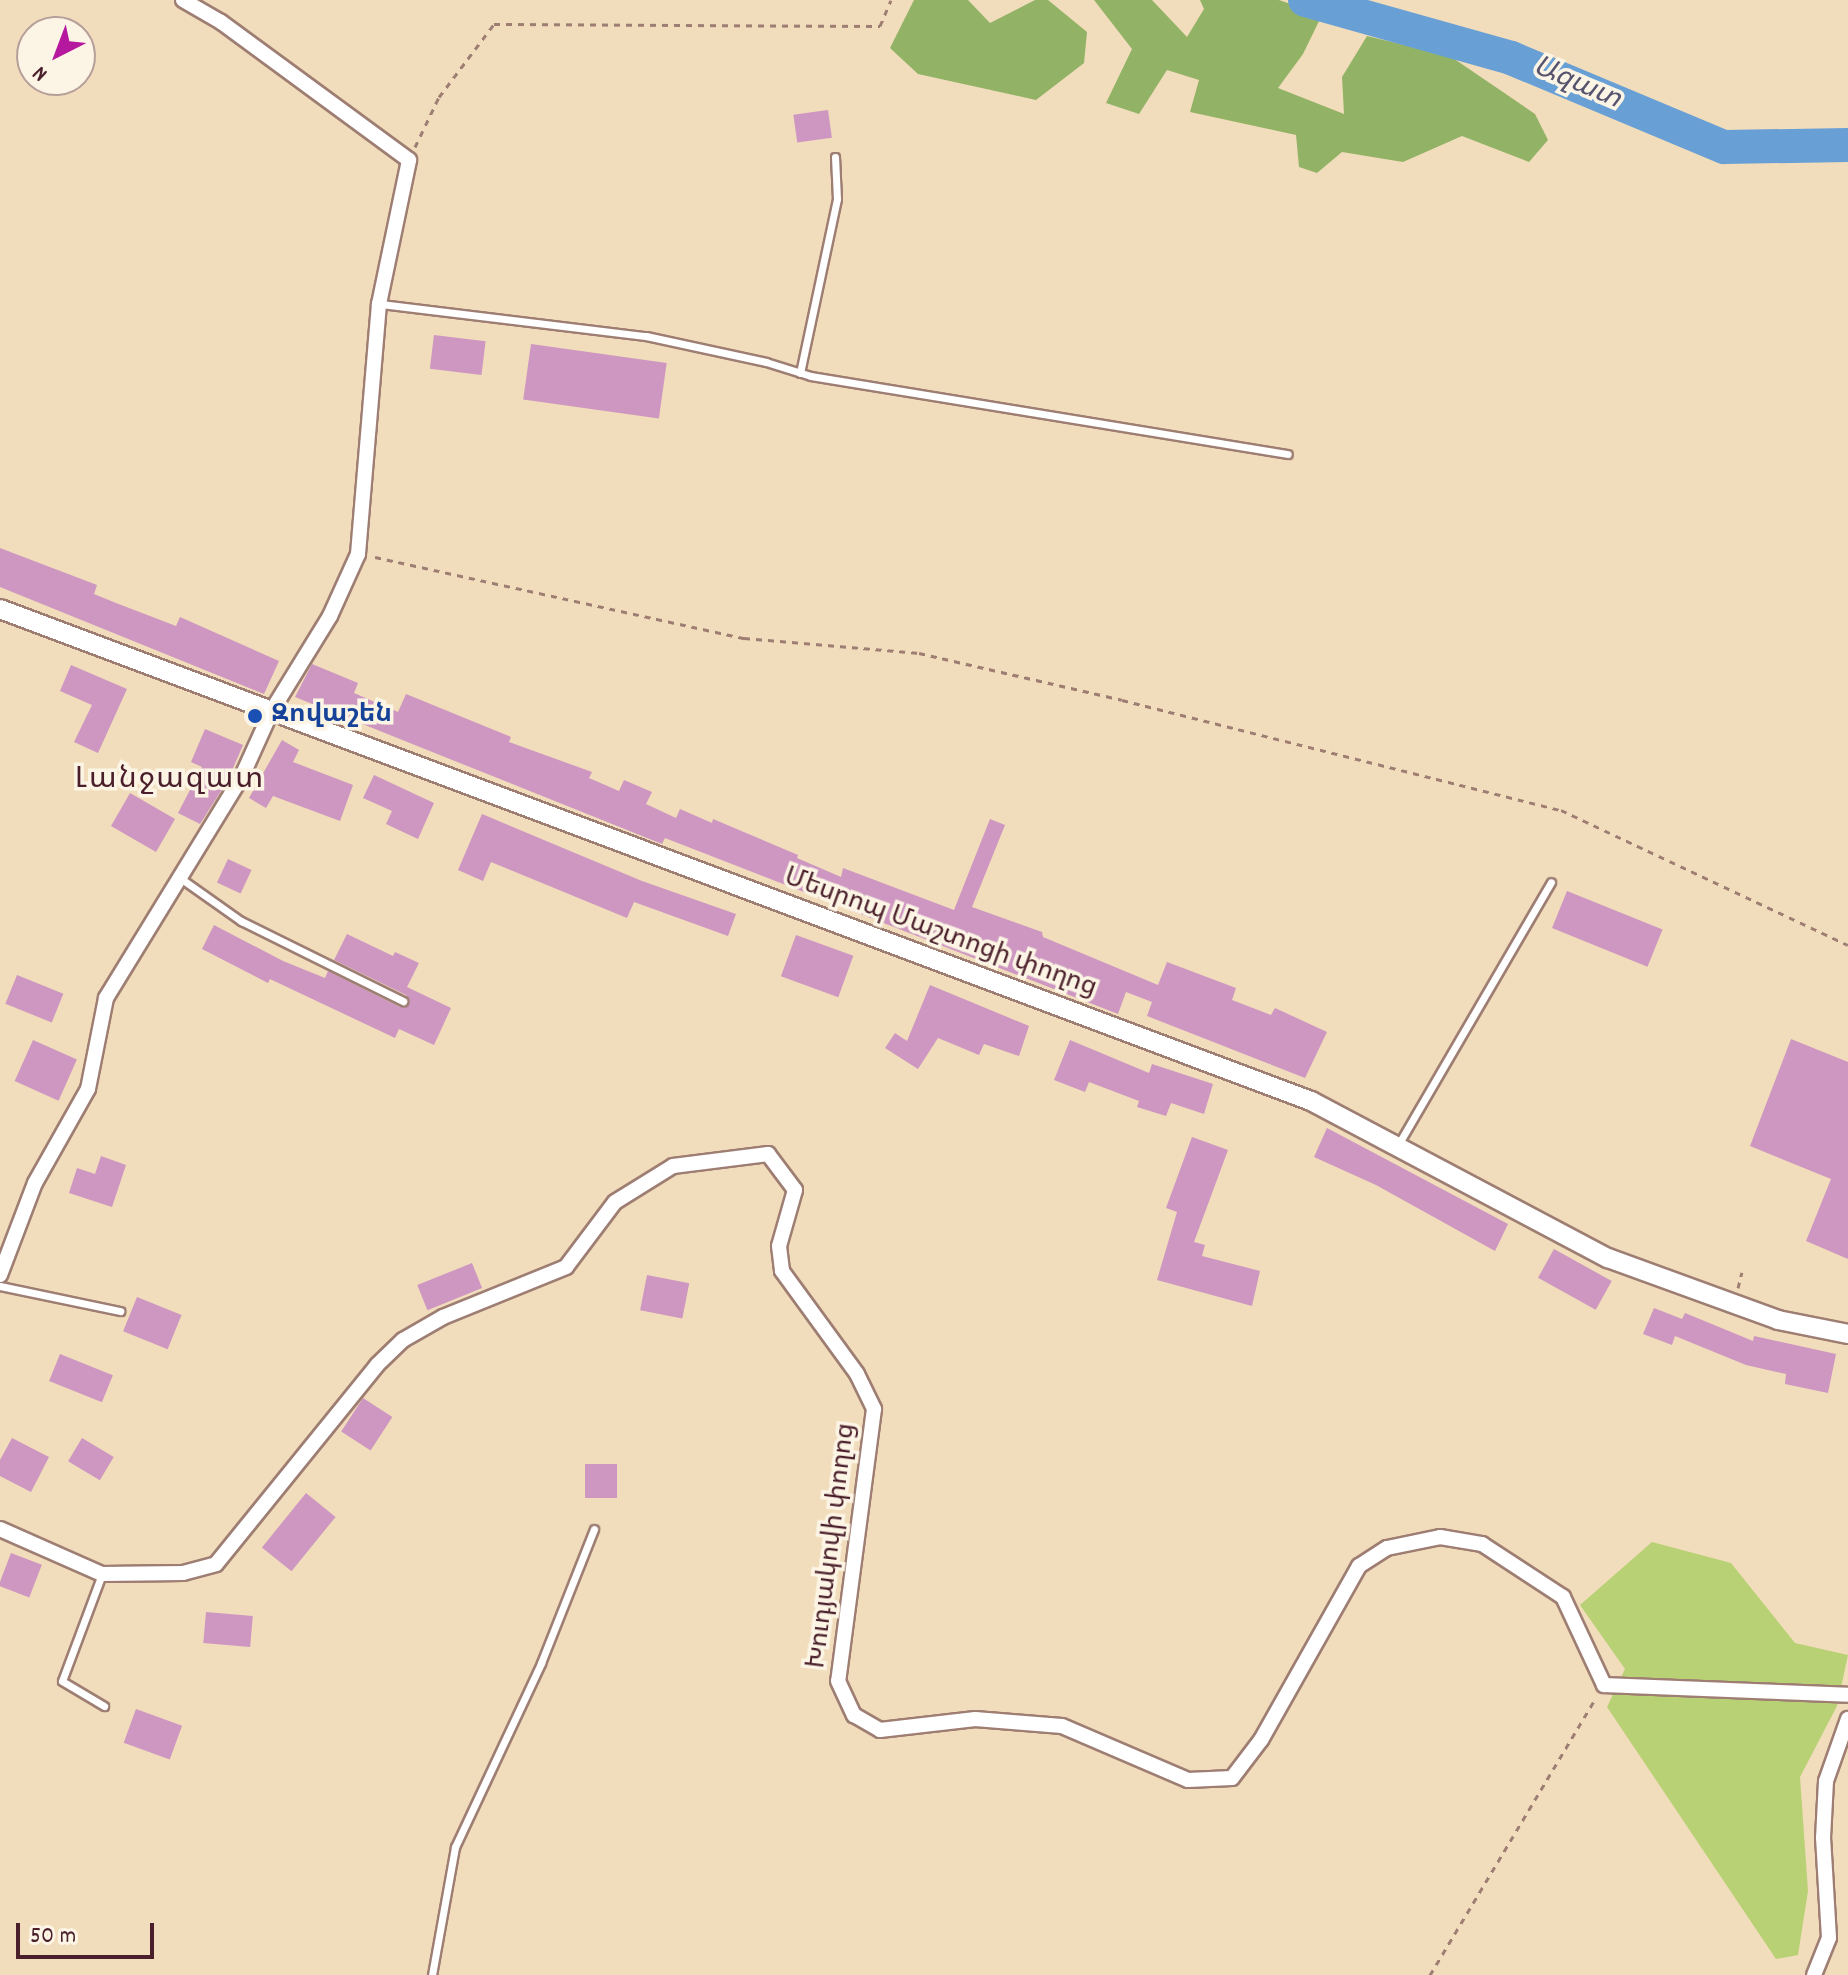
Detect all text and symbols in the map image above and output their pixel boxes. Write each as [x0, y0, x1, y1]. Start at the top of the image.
north arrow [16, 16, 96, 96]
water label: Ազատ [1527, 52, 1625, 118]
text: N [27, 58, 55, 88]
place label: Զովաշեն [271, 700, 392, 732]
marker: Զովաշեն [246, 707, 264, 725]
district label: Լանջազատ [75, 764, 265, 800]
street label: Մեսրոպ Մաշտոցի փողոց [780, 863, 1100, 1005]
street label: Խուդյակովի փողոց [802, 1422, 864, 1670]
scale bar [20, 1907, 158, 1957]
text: 50 m [30, 1920, 76, 1954]

